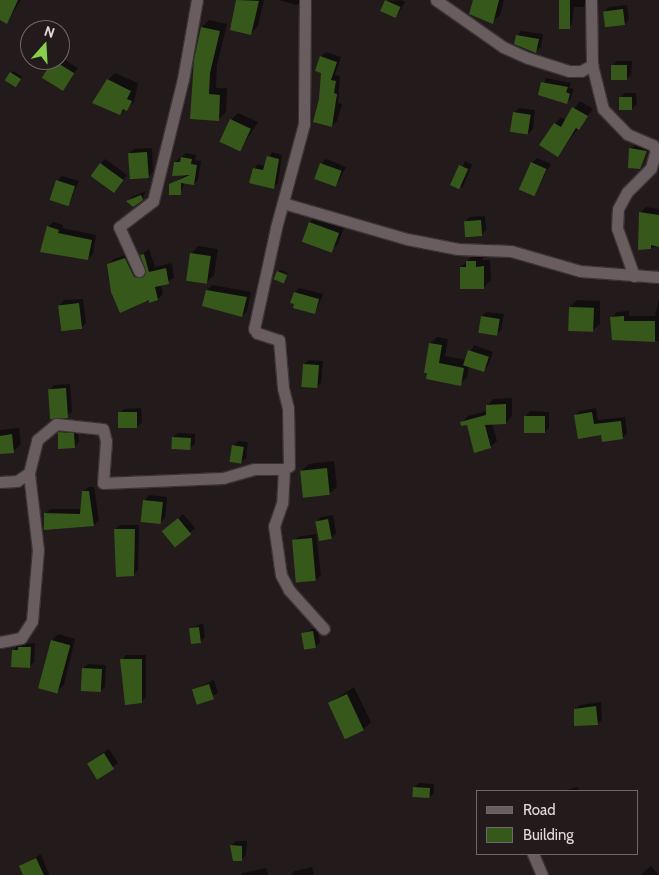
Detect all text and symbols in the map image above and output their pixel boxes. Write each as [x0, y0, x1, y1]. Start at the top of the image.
north arrow [20, 20, 70, 70]
text: N [42, 22, 57, 42]
legend [477, 790, 639, 855]
text: Road [523, 801, 556, 819]
text: Building [523, 826, 574, 844]

